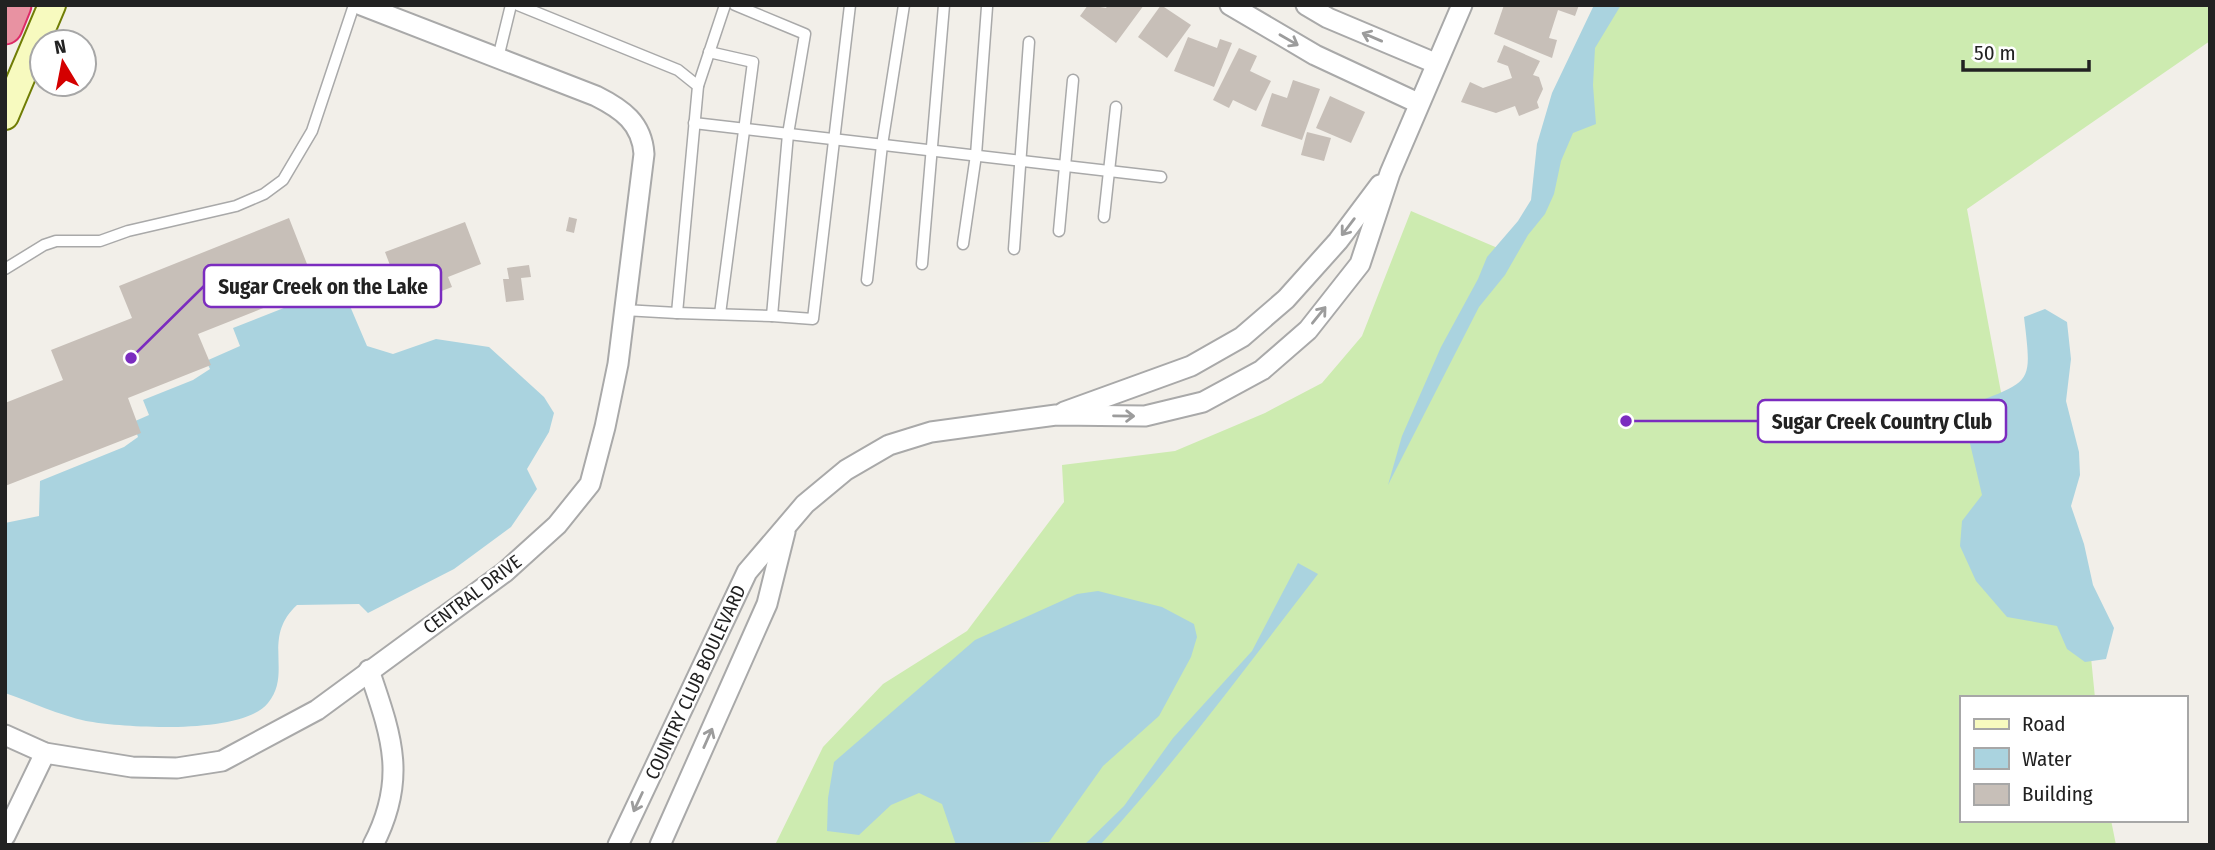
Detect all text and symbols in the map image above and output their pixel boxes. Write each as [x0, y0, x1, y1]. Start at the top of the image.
north arrow [28, 28, 98, 98]
scale bar [1963, 28, 2089, 72]
one-way arrow [1362, 29, 1384, 42]
one-way arrow [1278, 33, 1298, 47]
text: N [53, 34, 68, 59]
text: 50 m [1974, 40, 2016, 66]
one-way arrow [1341, 218, 1356, 236]
callout: Sugar Creek on the Lake [204, 265, 441, 307]
text: Sugar Creek on the Lake [218, 274, 428, 300]
one-way arrow [1312, 307, 1327, 325]
callout: Sugar Creek Country Club [1758, 400, 2006, 442]
one-way arrow [1112, 409, 1135, 423]
text: Sugar Creek Country Club [1772, 409, 1992, 435]
street label: CENTRAL DRIVE [419, 550, 526, 639]
street label: COUNTRY CLUB BOULEVARD [640, 581, 751, 783]
legend [1960, 696, 2187, 822]
text: Road [2022, 711, 2066, 737]
one-way arrow [702, 727, 715, 749]
text: Water [2022, 746, 2072, 772]
text: Building [2022, 781, 2093, 807]
one-way arrow [631, 791, 644, 812]

